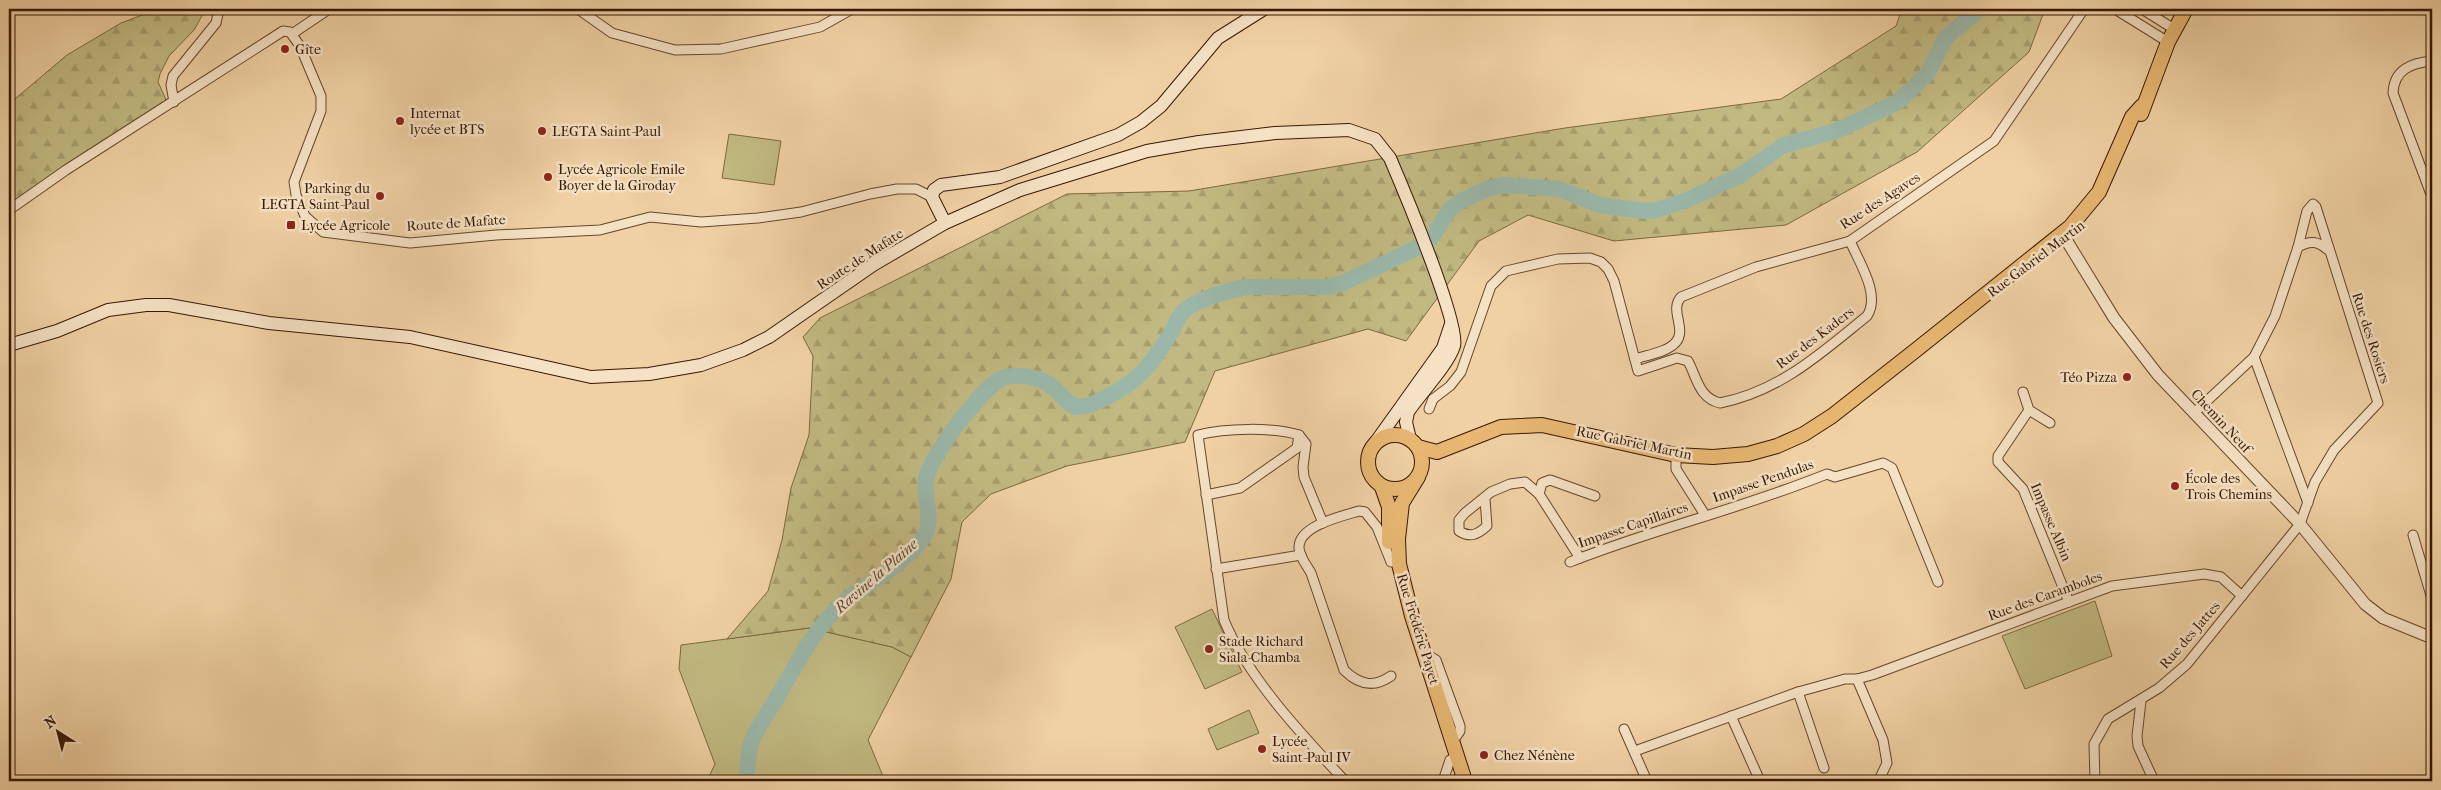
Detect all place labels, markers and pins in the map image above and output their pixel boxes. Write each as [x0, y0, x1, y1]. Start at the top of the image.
place label: Gîte [295, 41, 321, 58]
marker: Gîte [279, 43, 291, 55]
place label: Internat lycée et BTS [409, 105, 485, 138]
marker: Internat lycée et BTS [394, 115, 406, 127]
place label: LEGTA Saint-Paul [552, 123, 661, 140]
marker: LEGTA Saint-Paul [536, 125, 548, 137]
place label: Lycée Agricole Emile Boyer de la Giroday [558, 161, 685, 194]
marker: Lycée Agricole Emile Boyer de la Giroday [542, 171, 554, 183]
place label: Parking du LEGTA Saint-Paul [261, 180, 370, 213]
marker: Parking du LEGTA Saint-Paul [374, 190, 386, 202]
place label: Lycée Agricole [301, 217, 390, 234]
marker: Lycée Agricole [285, 219, 297, 231]
place label: Téo Pizza [2060, 369, 2118, 386]
marker: Téo Pizza [2121, 371, 2133, 383]
place label: École des Trois Chemins [2185, 469, 2272, 503]
marker: École des Trois Chemins [2169, 480, 2181, 492]
place label: Stade Richard Siala-Chamba [1219, 633, 1304, 666]
marker: Stade Richard Siala-Chamba [1203, 643, 1215, 655]
place label: Lycée Saint-Paul IV [1272, 733, 1351, 766]
marker: Lycée Saint-Paul IV [1256, 743, 1268, 755]
place label: Chez Nénène [1494, 747, 1575, 764]
marker: Chez Nénène [1478, 749, 1490, 761]

